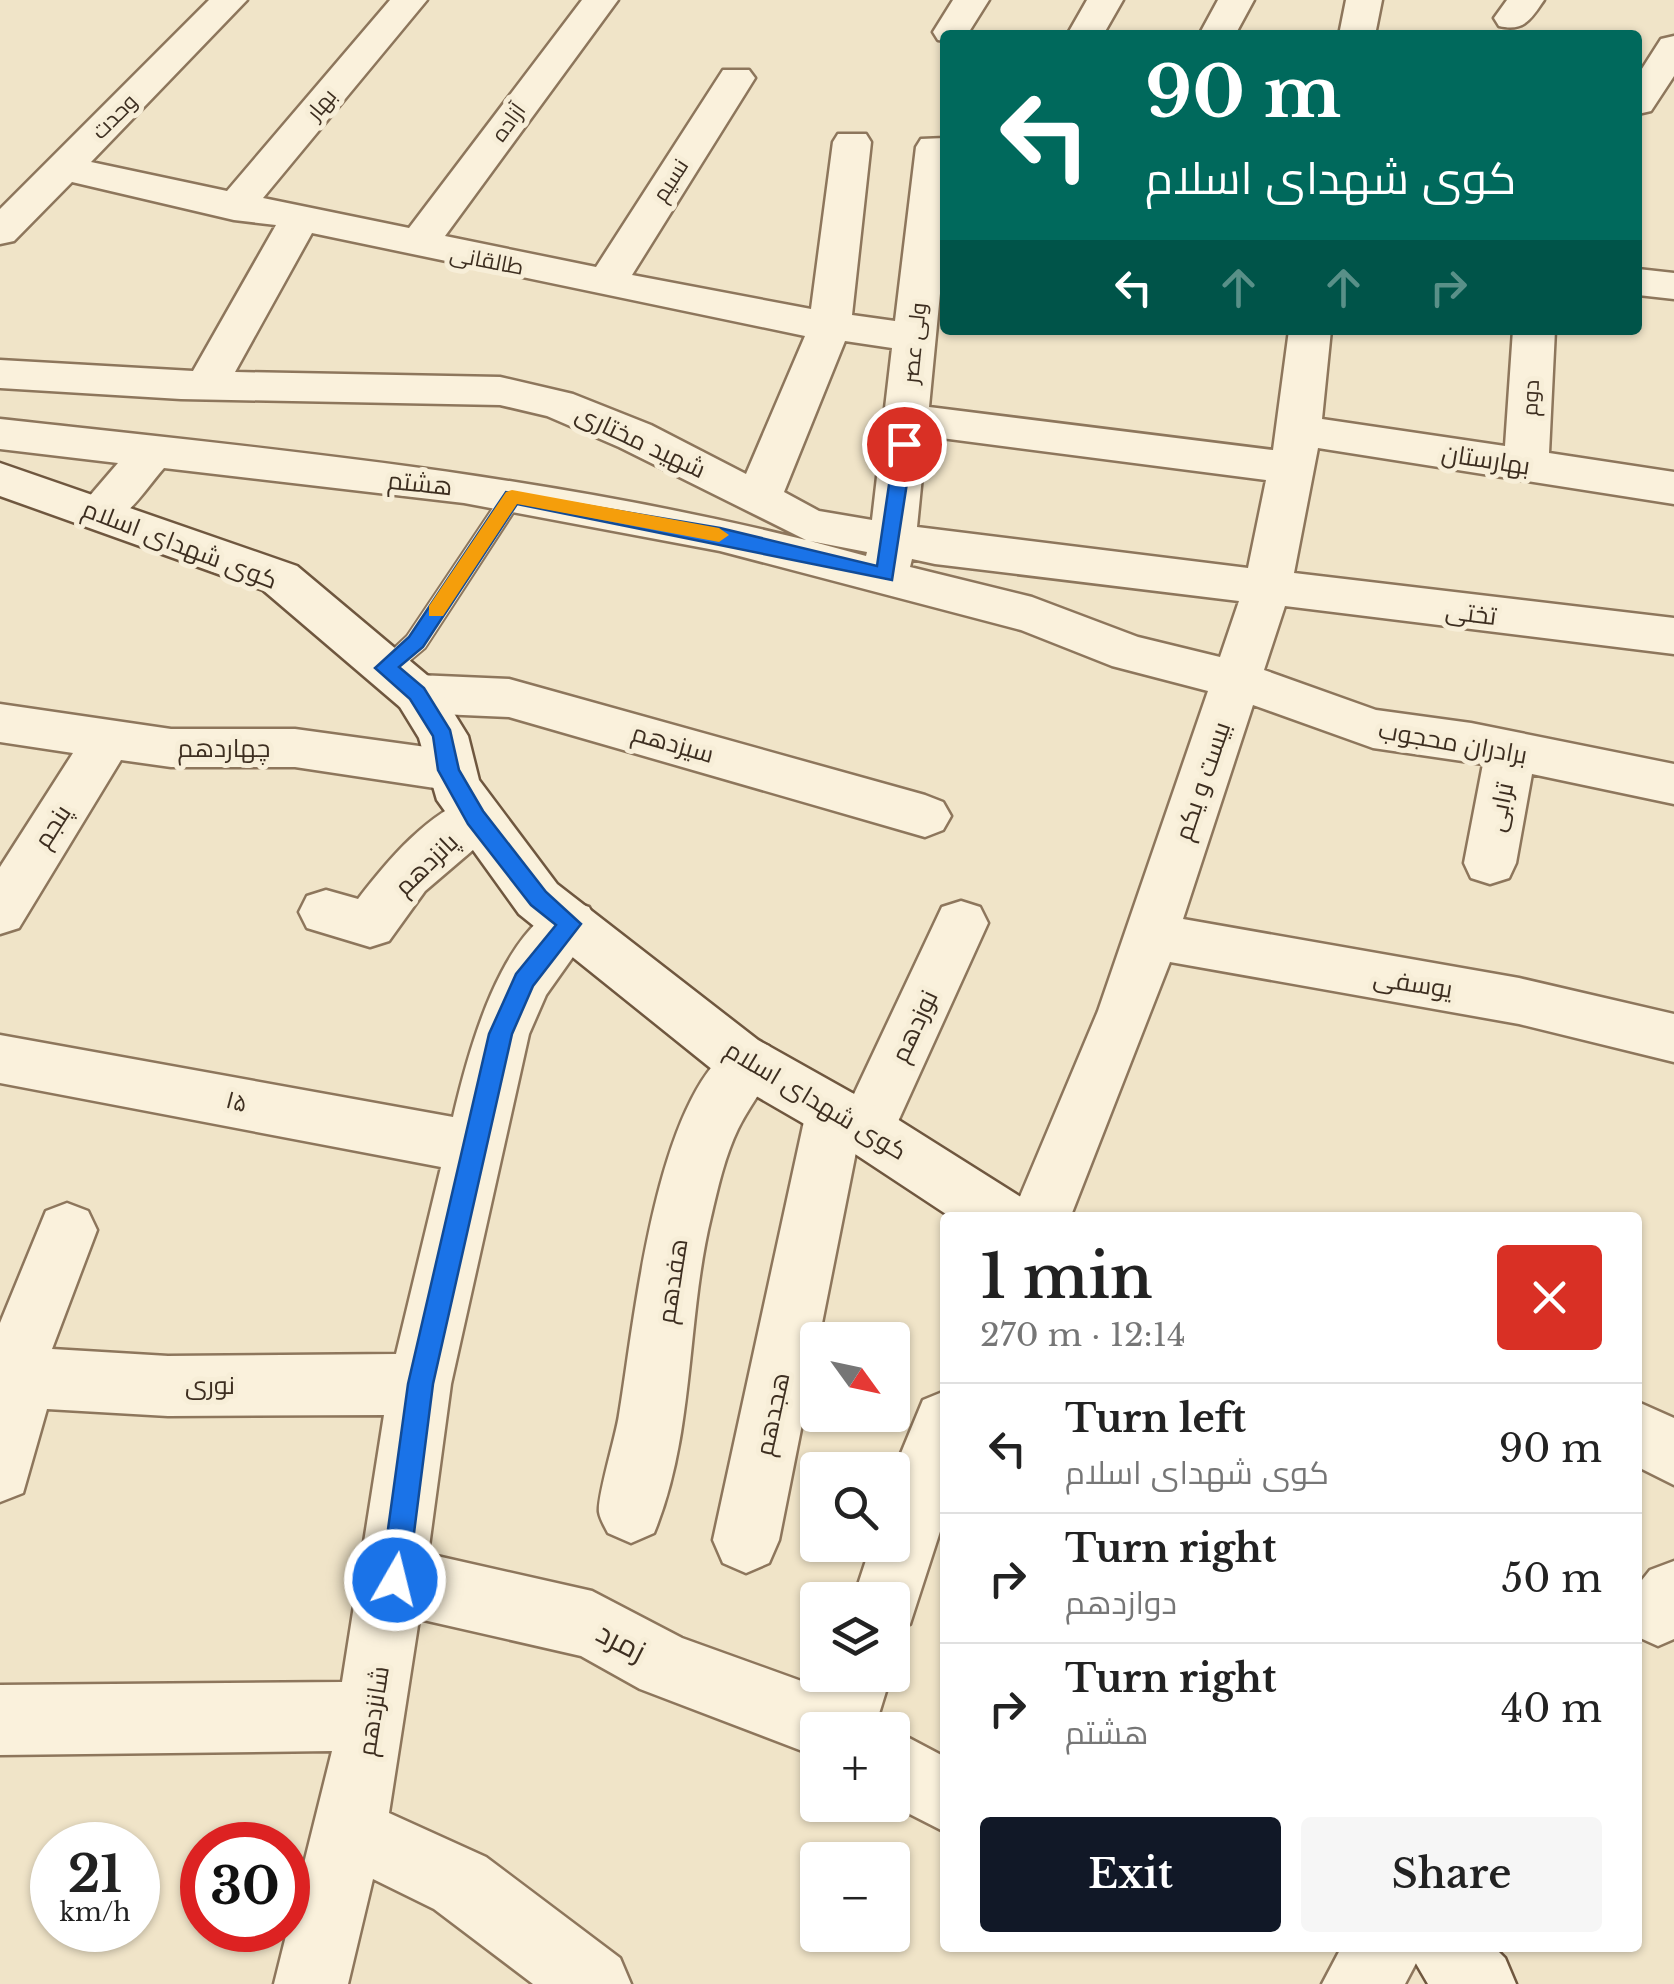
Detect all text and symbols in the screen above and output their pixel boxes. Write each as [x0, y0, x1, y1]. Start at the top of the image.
text: 90 m [1145, 49, 1341, 136]
icon: left [980, 70, 1110, 200]
street label: بهار [299, 83, 342, 127]
street label: وحدت [86, 88, 143, 145]
street label: آزاده [485, 98, 531, 147]
text: کوی شهدای اسلام [1145, 150, 1516, 206]
street label: نسیم [647, 154, 696, 208]
street label: طالقانی [448, 240, 526, 281]
icon: left [1106, 260, 1161, 315]
icon: ahead [1211, 260, 1266, 315]
icon: ahead [1316, 260, 1371, 315]
icon: right [1421, 260, 1476, 315]
street label: ولی عصر [897, 301, 932, 387]
street label: دوم [1516, 379, 1547, 417]
street label: شهید مختاری [571, 398, 711, 485]
pin [862, 402, 947, 487]
icon: arrive [877, 417, 932, 472]
street label: بهارستان [1439, 437, 1532, 482]
street label: هشتم [386, 465, 454, 504]
street label: کوی شهدای اسلام [77, 493, 282, 598]
street label: تختی [1444, 595, 1499, 632]
street label: برادران محجوب [1376, 714, 1530, 771]
street label: سیزدهم [628, 717, 718, 772]
street label: بیست و یکم [1168, 718, 1239, 845]
street label: چهاردهم [178, 733, 270, 766]
street label: ترابی [1481, 779, 1521, 834]
street label: پنجم [27, 798, 80, 855]
street label: پانزدهم [388, 826, 466, 904]
street label: یوسفی [1371, 962, 1455, 1005]
street label: نوزدهم [884, 985, 946, 1068]
street label: کوی شهدای اسلام [718, 1034, 912, 1169]
street label: ۱۵ [223, 1084, 251, 1119]
street label: هفدهم [650, 1236, 696, 1326]
text: 1 min [980, 1240, 1153, 1314]
button: close [1497, 1245, 1602, 1350]
text: 270 m · 12:14 [980, 1315, 1186, 1355]
north arrow [800, 1322, 910, 1432]
map controls [800, 1322, 910, 1952]
street label: هجدهم [749, 1369, 798, 1459]
street label: نوری [185, 1370, 235, 1401]
text: Turn left [1065, 1395, 1246, 1442]
icon: left [980, 1421, 1035, 1476]
text: 90 m [1499, 1425, 1602, 1472]
button: search [800, 1452, 910, 1562]
text: کوی شهدای اسلام [1065, 1453, 1329, 1493]
text: Turn right [1065, 1525, 1276, 1572]
position arrow [343, 1528, 447, 1632]
icon: right [980, 1551, 1035, 1606]
text: 50 m [1502, 1555, 1602, 1602]
button: layers [800, 1582, 910, 1692]
text: دوازدهم [1065, 1583, 1177, 1623]
street label: زمرد [590, 1614, 652, 1670]
text: Turn right [1065, 1655, 1276, 1702]
street label: شانزدهم [351, 1664, 398, 1759]
icon: right [980, 1681, 1035, 1736]
text: 40 m [1501, 1685, 1602, 1732]
button: + [800, 1712, 910, 1822]
text: هشتم [1065, 1713, 1149, 1753]
button: Exit [980, 1817, 1281, 1932]
button: Share [1301, 1817, 1602, 1932]
speed limit sign: 30 [180, 1822, 310, 1952]
button: − [800, 1842, 910, 1952]
text: 21 [68, 1843, 122, 1906]
text: km/h [60, 1897, 130, 1928]

